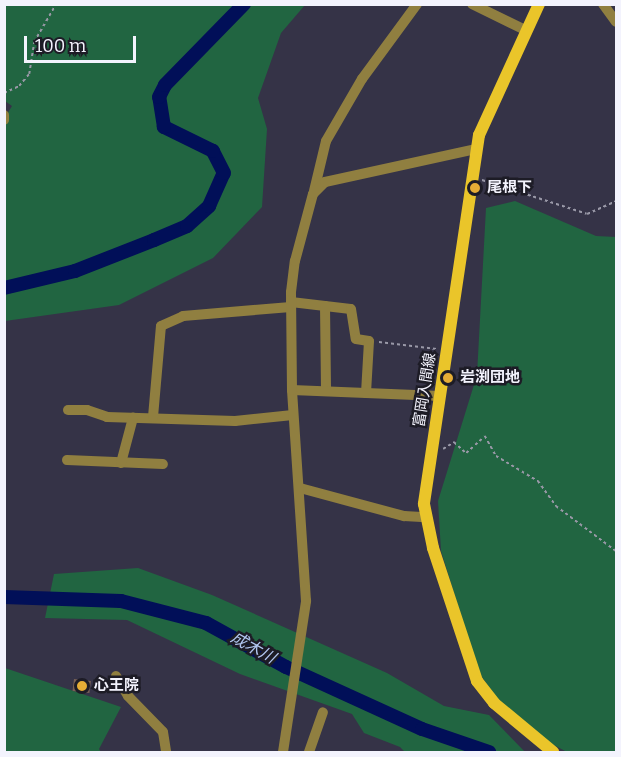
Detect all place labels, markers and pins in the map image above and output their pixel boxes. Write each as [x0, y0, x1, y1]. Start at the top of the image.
place label: 尾根下 [487, 179, 532, 197]
marker: 尾根下 [468, 181, 482, 195]
place label: 岩渕団地 [460, 369, 520, 387]
marker: 岩渕団地 [441, 371, 455, 385]
place label: 心王院 [94, 677, 139, 695]
marker: 心王院 [75, 679, 89, 693]

